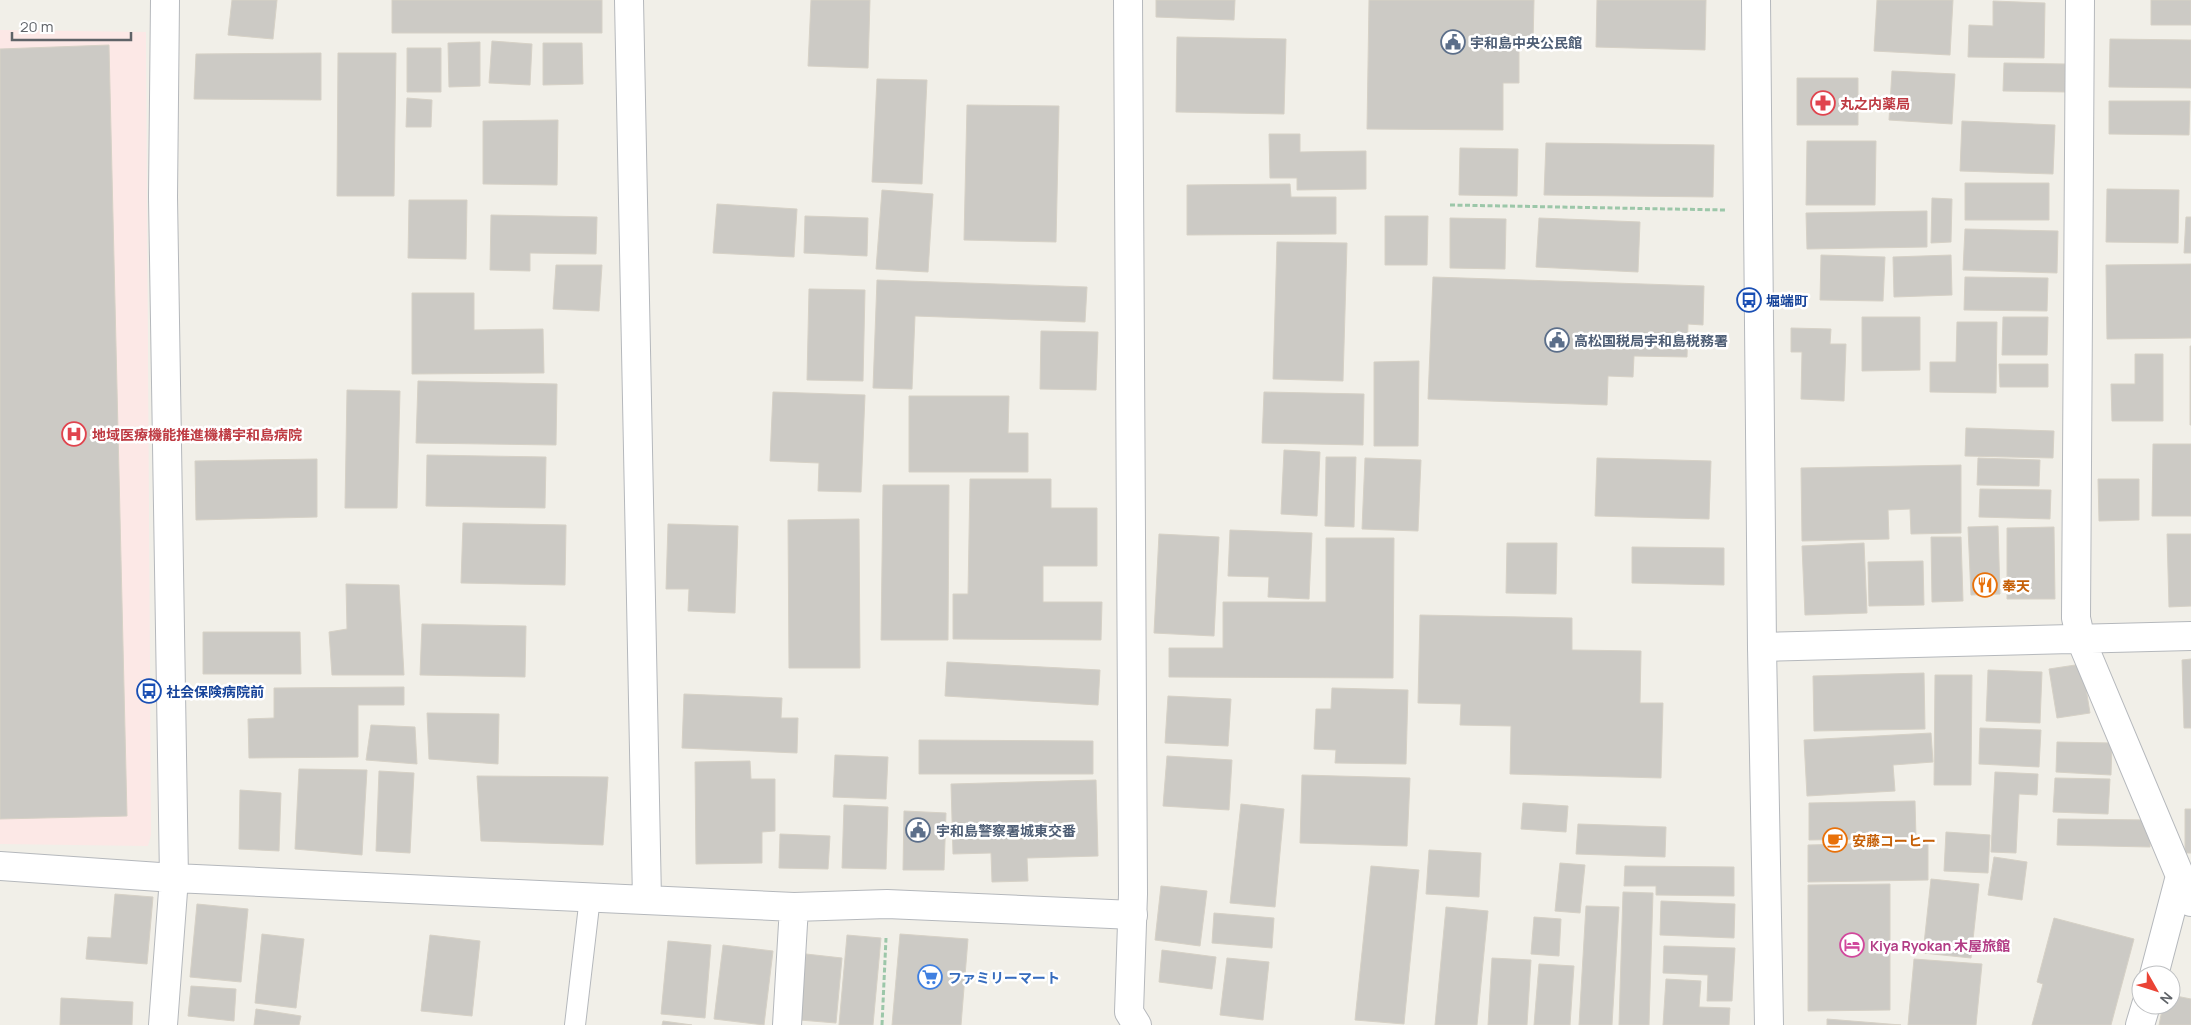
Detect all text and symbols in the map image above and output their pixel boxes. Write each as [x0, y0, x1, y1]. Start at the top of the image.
scale bar [12, 10, 131, 42]
text: 20 m [20, 16, 53, 37]
public building icon: 宇和島中央公民館 [1440, 29, 1466, 55]
place label: 宇和島中央公民館 [1470, 33, 1582, 52]
pharmacy icon: 丸之内薬局 [1810, 90, 1836, 116]
place label: 丸之内薬局 [1840, 94, 1910, 113]
bus stop icon: 堀端町 [1736, 287, 1762, 313]
place label: 堀端町 [1766, 291, 1808, 310]
public building icon: 高松国税局宇和島税務署 [1544, 327, 1570, 353]
place label: 高松国税局宇和島税務署 [1574, 331, 1728, 350]
hospital icon: 地域医療機能推進機構宇和島病院 [61, 421, 87, 447]
place label: 地域医療機能推進機構宇和島病院 [92, 425, 302, 444]
restaurant icon: 奉天 [1972, 572, 1998, 598]
place label: 奉天 [2002, 576, 2030, 595]
bus stop icon: 社会保険病院前 [136, 678, 162, 704]
place label: 社会保険病院前 [166, 682, 264, 701]
public building icon: 宇和島警察署城東交番 [905, 817, 931, 843]
place label: 宇和島警察署城東交番 [936, 821, 1076, 840]
cafe icon: 安藤コーヒー [1822, 827, 1848, 853]
place label: 安藤コーヒー [1852, 831, 1936, 850]
hotel icon: Kiya Ryokan 木屋旅館 [1839, 932, 1865, 958]
place label: Kiya Ryokan 木屋旅館 [1870, 936, 2010, 955]
supermarket icon: ファミリーマート [917, 964, 943, 990]
north arrow [2131, 965, 2181, 1015]
place label: ファミリーマート [948, 968, 1060, 987]
text: N [2156, 989, 2177, 1008]

